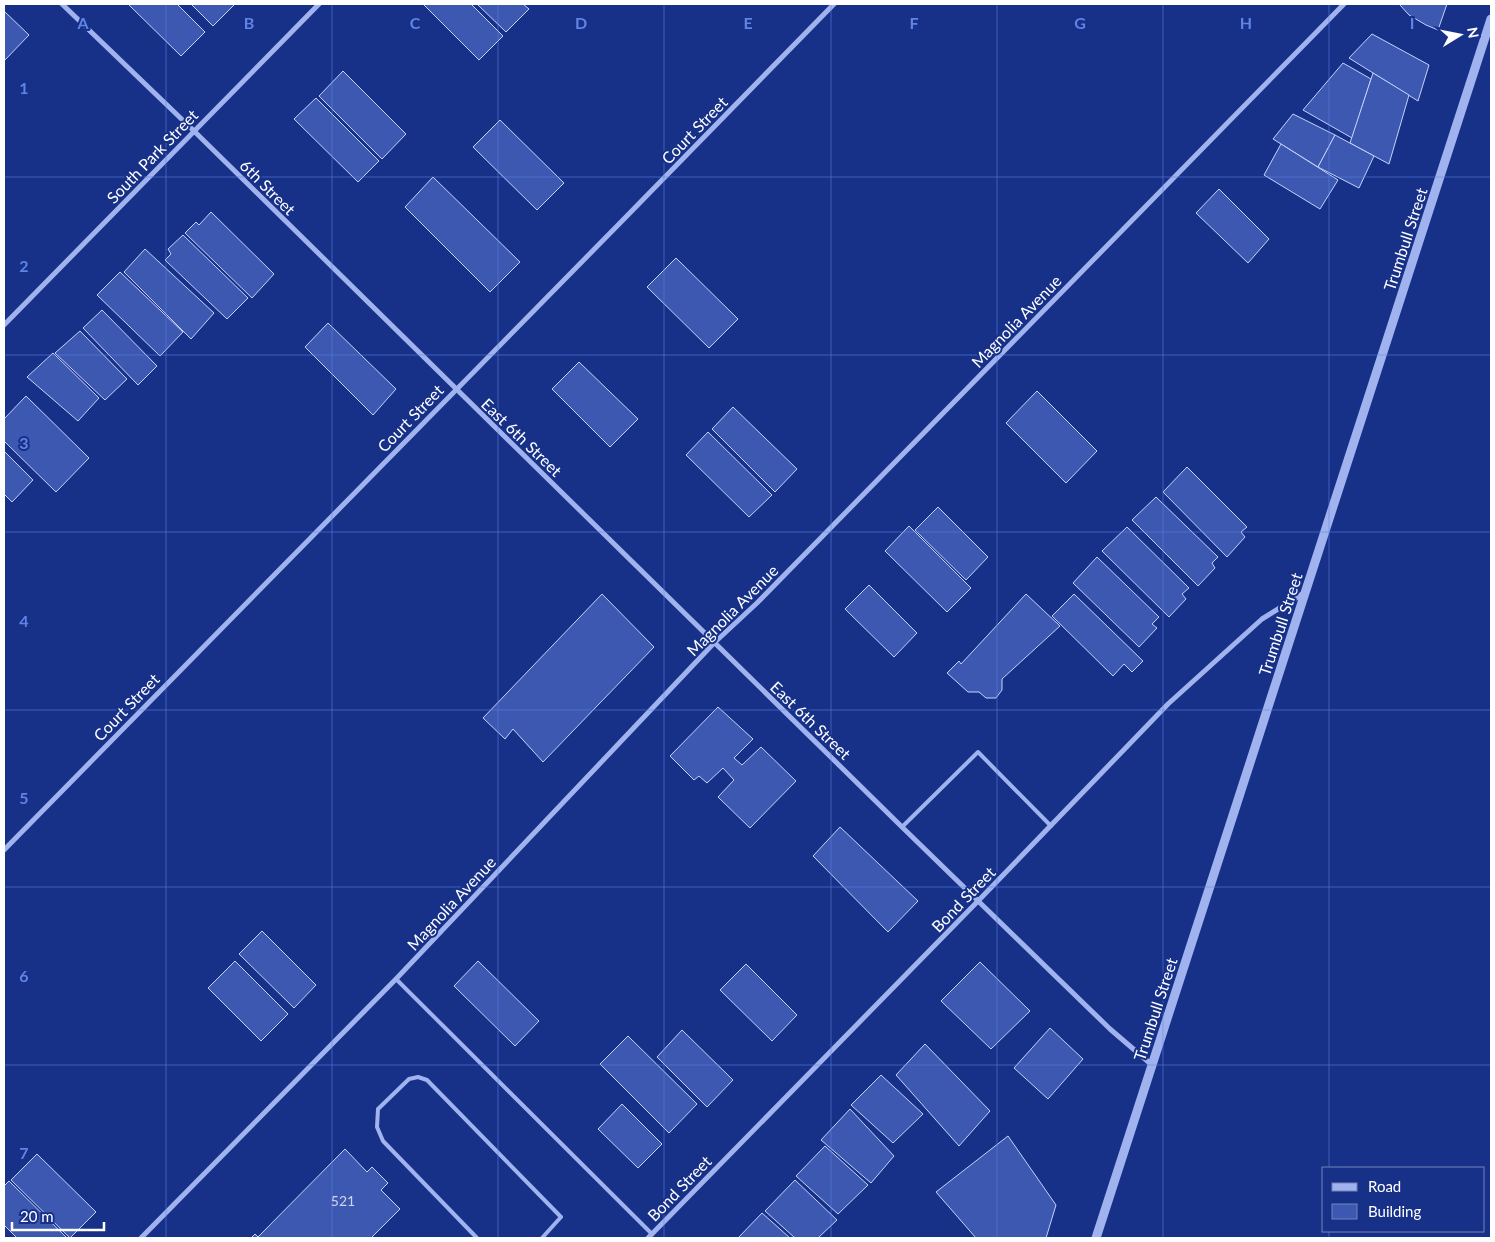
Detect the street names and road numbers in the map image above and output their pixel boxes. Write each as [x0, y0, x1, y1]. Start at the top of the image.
street label: Court Street [657, 92, 731, 168]
street label: South Park Street [102, 105, 202, 207]
street label: 6th Street [236, 155, 300, 219]
street label: Trumbull Street [1379, 185, 1431, 293]
street label: Magnolia Avenue [967, 271, 1065, 371]
street label: Court Street [373, 380, 447, 456]
street label: East 6th Street [478, 394, 566, 480]
street label: Magnolia Avenue [683, 561, 781, 659]
street label: Trumbull Street [1254, 570, 1306, 678]
street label: Court Street [89, 669, 163, 745]
street label: East 6th Street [767, 677, 855, 763]
street label: Magnolia Avenue [403, 852, 499, 954]
street label: Bond Street [927, 862, 999, 936]
street label: Trumbull Street [1129, 955, 1181, 1063]
street label: Bond Street [643, 1151, 715, 1225]

